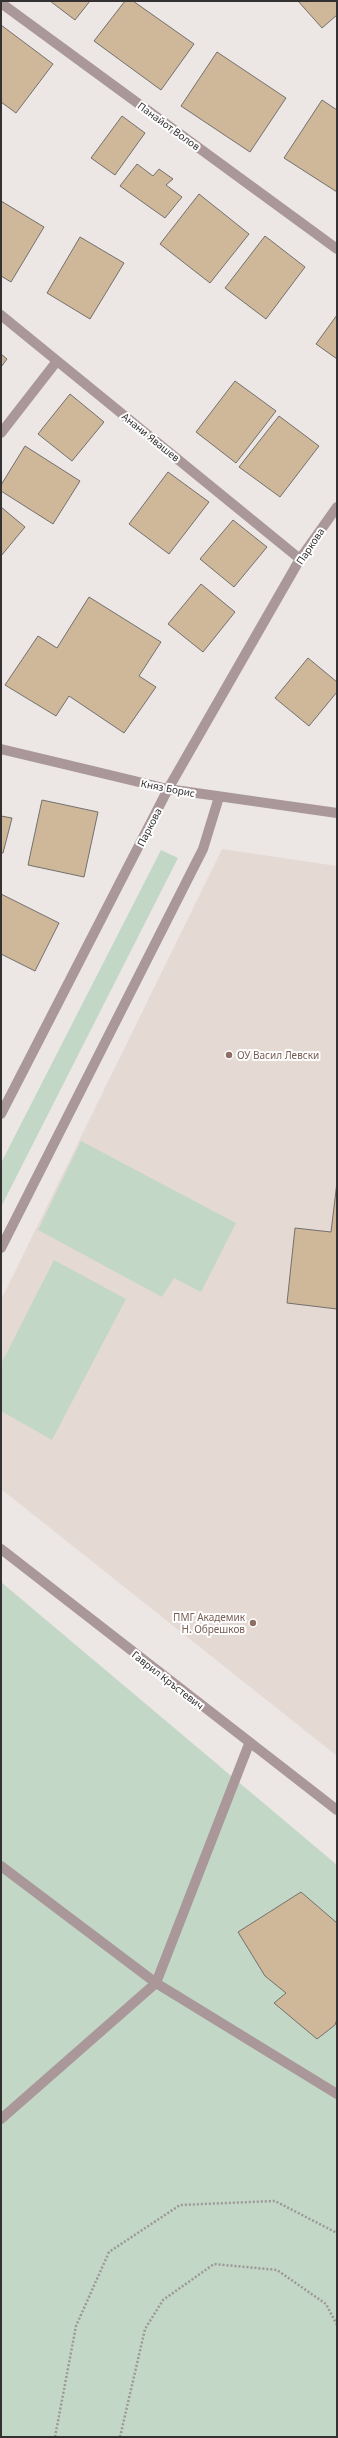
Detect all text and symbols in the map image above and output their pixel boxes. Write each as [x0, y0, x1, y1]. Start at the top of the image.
street label: Панайот Волов [135, 99, 203, 154]
street label: Анани Явашев [119, 409, 183, 465]
street label: Паркова [293, 525, 327, 567]
street label: Княз Борис [140, 776, 196, 800]
street label: Паркова [133, 805, 165, 849]
place label: ОУ Васил Левски [237, 1048, 319, 1062]
marker: ОУ Васил Левски [224, 1050, 234, 1060]
place label: ПМГ Академик Н. Обрешков [173, 1610, 246, 1636]
marker: ПМГ Академик Н. Обрешков [248, 1618, 258, 1628]
street label: Гаврил Кръстевич [129, 1647, 207, 1713]

